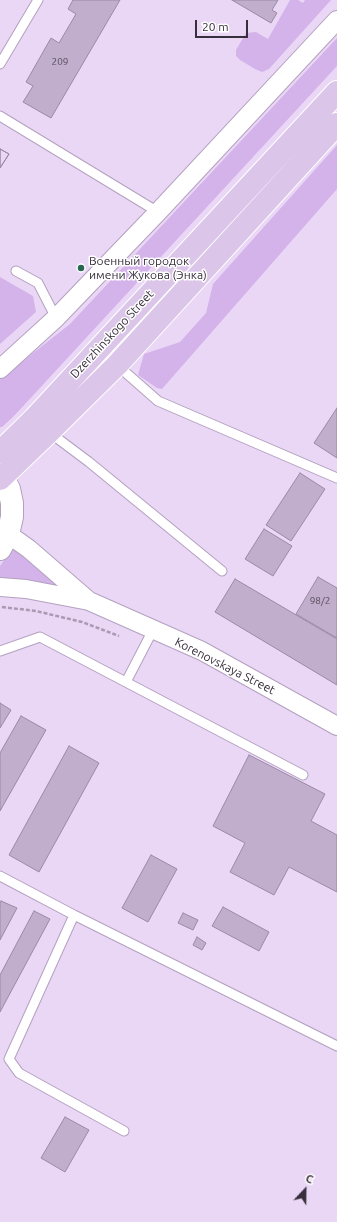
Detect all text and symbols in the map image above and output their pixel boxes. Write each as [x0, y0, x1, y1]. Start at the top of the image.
scale bar [197, 12, 250, 38]
text: 20 m [202, 20, 229, 33]
house number: 209 [52, 56, 68, 68]
place label: Военный городок имени Жукова (Энка) [89, 254, 207, 282]
marker: Военный городок имени Жукова (Энка) [76, 263, 86, 273]
street label: Dzerzhinskogo Street [67, 287, 157, 381]
house number: 98/2 [310, 595, 330, 607]
street label: Korenovskaya Street [172, 634, 278, 698]
north arrow [285, 1170, 325, 1210]
text: С [304, 1172, 315, 1186]

